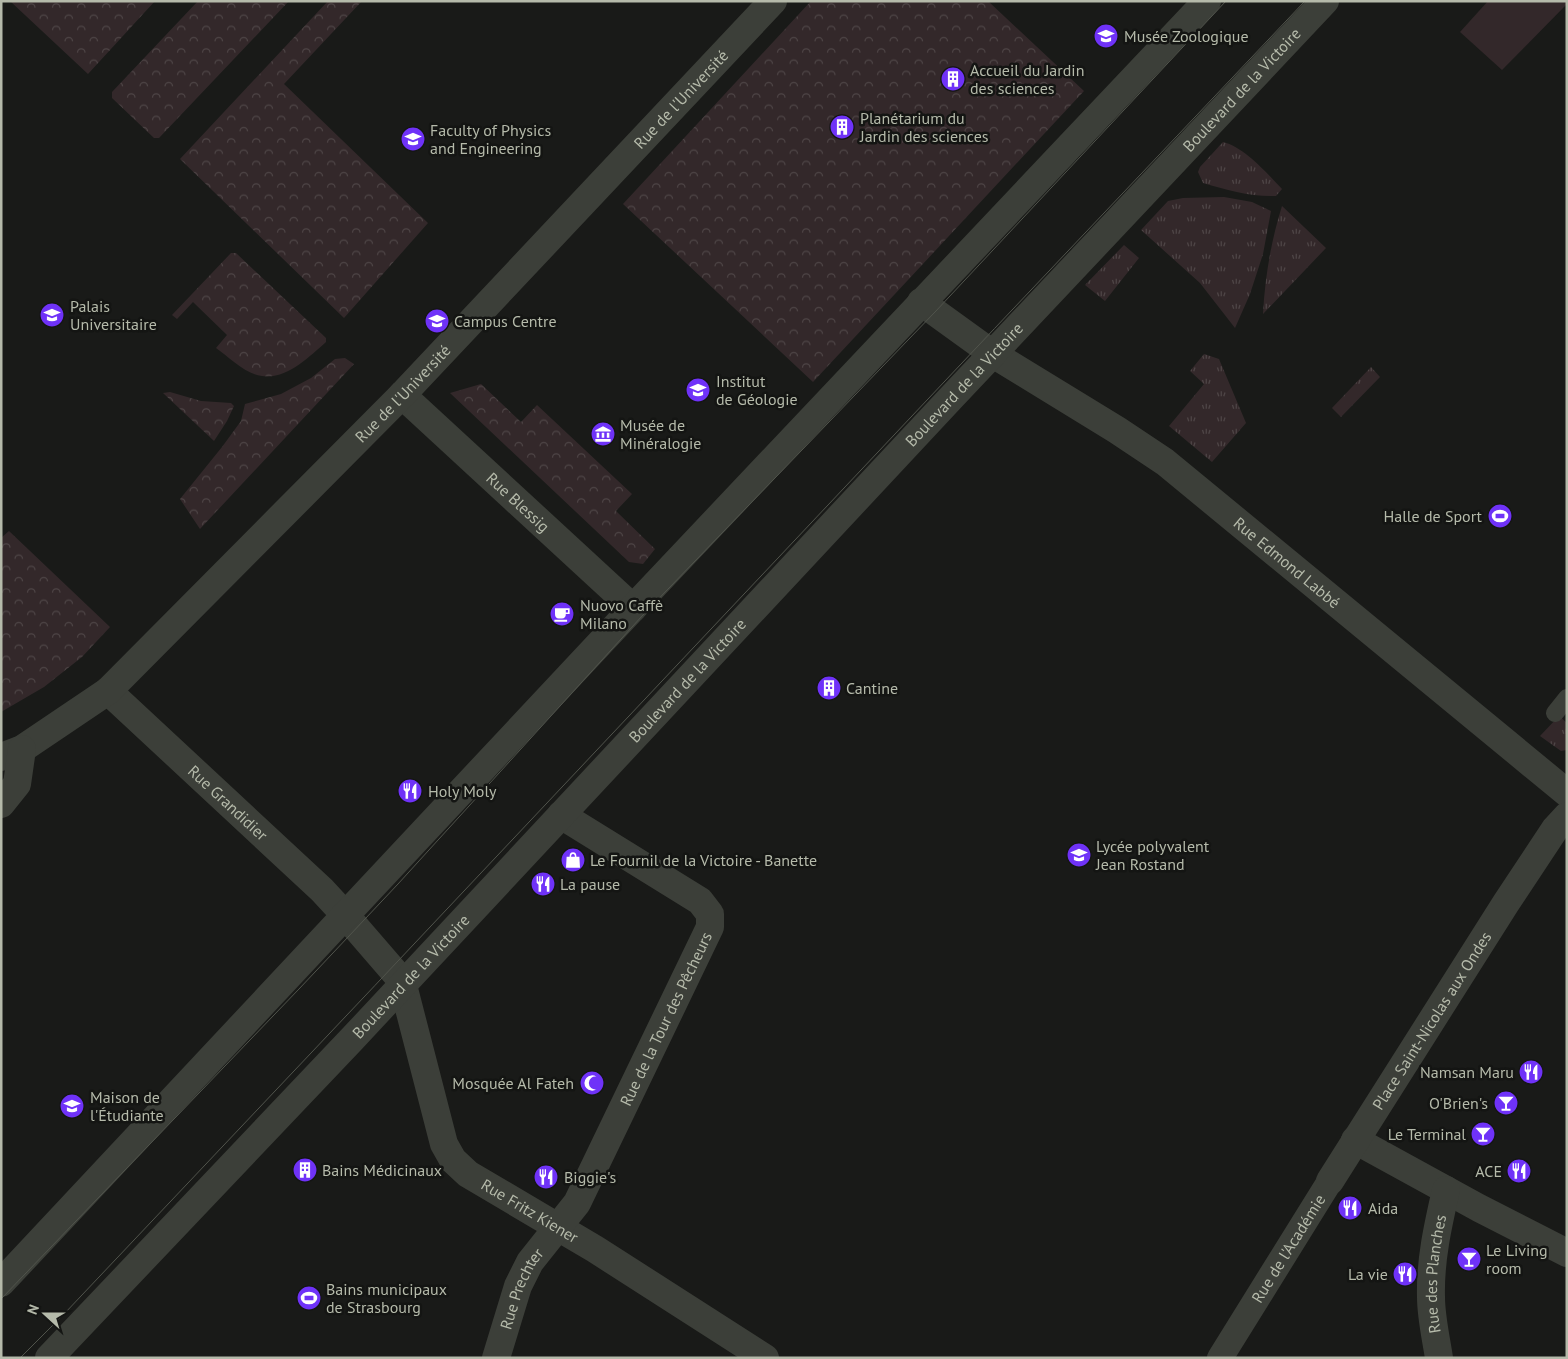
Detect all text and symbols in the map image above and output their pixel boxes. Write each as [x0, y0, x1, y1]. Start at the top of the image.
school or university icon: Musée Zoologique [1093, 23, 1119, 49]
street label: Boulevard de la Victoire [1178, 23, 1305, 156]
place label: Musée Zoologique [1124, 26, 1249, 46]
street label: Rue de l'Université [629, 45, 732, 153]
place label: Accueil du Jardin des sciences [970, 60, 1084, 98]
building icon: Accueil du Jardin des sciences [940, 66, 966, 92]
place label: Planétarium du Jardin des sciences [859, 108, 989, 146]
building icon: Planétarium du Jardin des sciences [829, 114, 855, 140]
place label: Faculty of Physics and Engineering [430, 120, 551, 158]
school or university icon: Faculty of Physics and Engineering [400, 126, 426, 152]
place label: Palais Universitaire [70, 296, 157, 334]
school or university icon: Palais Universitaire [39, 302, 65, 328]
school or university icon: Campus Centre [424, 308, 450, 334]
place label: Campus Centre [454, 311, 557, 331]
street label: Boulevard de la Victoire [901, 318, 1027, 451]
street label: Rue de l'Université [351, 340, 454, 447]
place label: Institut de Géologie [716, 371, 798, 409]
school or university icon: Institut de Géologie [685, 377, 711, 403]
place label: Musée de Minéralogie [620, 415, 701, 453]
museum icon: Musée de Minéralogie [590, 421, 616, 447]
street label: Rue Blessig [482, 468, 554, 536]
sports icon: Halle de Sport [1487, 503, 1513, 529]
place label: Halle de Sport [1383, 506, 1483, 526]
street label: Rue Edmond Labbé [1230, 513, 1344, 612]
place label: Nuovo Caffè Milano [580, 595, 663, 633]
cafe icon: Nuovo Caffè Milano [549, 601, 575, 627]
street label: Boulevard de la Victoire [624, 614, 750, 747]
building icon: Cantine [816, 675, 842, 701]
place label: Cantine [846, 678, 898, 698]
street label: Rue Grandidier [184, 761, 273, 845]
restaurant icon: Holy Moly [397, 778, 423, 804]
place label: Holy Moly [428, 781, 497, 801]
place label: Lycée polyvalent Jean Rostand [1095, 836, 1210, 874]
school or university icon: Lycée polyvalent Jean Rostand [1066, 842, 1092, 868]
shop icon: Le Fournil de la Victoire - Banette [560, 847, 586, 873]
place label: Le Fournil de la Victoire - Banette [590, 850, 817, 870]
restaurant icon: La pause [530, 871, 556, 897]
place label: La pause [560, 874, 620, 894]
street label: Boulevard de la Victoire [348, 910, 474, 1042]
street label: Place Saint-Nicolas aux Ondes [1368, 927, 1496, 1113]
street label: Rue de la Tour des Pêcheurs [615, 928, 716, 1109]
restaurant icon: Namsan Maru [1518, 1059, 1544, 1085]
place label: Namsan Maru [1420, 1062, 1514, 1082]
mosque icon: Mosquée Al Fateh [579, 1070, 605, 1096]
place label: Mosquée Al Fateh [452, 1073, 574, 1093]
place label: Maison de l'Étudiante [90, 1087, 164, 1125]
bar icon: O'Brien's [1493, 1090, 1519, 1116]
school or university icon: Maison de l'Étudiante [59, 1093, 85, 1119]
place label: O'Brien's [1429, 1093, 1488, 1113]
bar icon: Le Terminal [1470, 1121, 1496, 1147]
place label: Le Terminal [1388, 1124, 1466, 1144]
building icon: Bains Médicinaux [292, 1157, 318, 1183]
restaurant icon: ACE [1506, 1158, 1532, 1184]
place label: Bains Médicinaux [322, 1160, 442, 1180]
place label: ACE [1475, 1161, 1502, 1181]
restaurant icon: Biggie's [533, 1164, 559, 1190]
place label: Biggie's [564, 1167, 617, 1187]
street label: Rue Fritz Kiener [478, 1174, 583, 1247]
street label: Rue de l'Académie [1247, 1190, 1329, 1306]
restaurant icon: Aida [1337, 1195, 1363, 1221]
place label: Aida [1368, 1198, 1398, 1218]
street label: Rue des Planches [1421, 1212, 1450, 1335]
place label: Le Living room [1486, 1240, 1548, 1278]
street label: Rue Prechter [495, 1243, 548, 1332]
bar icon: Le Living room [1456, 1246, 1482, 1272]
restaurant icon: La vie [1392, 1261, 1418, 1287]
place label: La vie [1348, 1264, 1388, 1284]
place label: Bains municipaux de Strasbourg [326, 1279, 447, 1317]
sports icon: Bains municipaux de Strasbourg [296, 1285, 322, 1311]
north arrow [20, 1289, 70, 1339]
text: N [23, 1302, 43, 1317]

